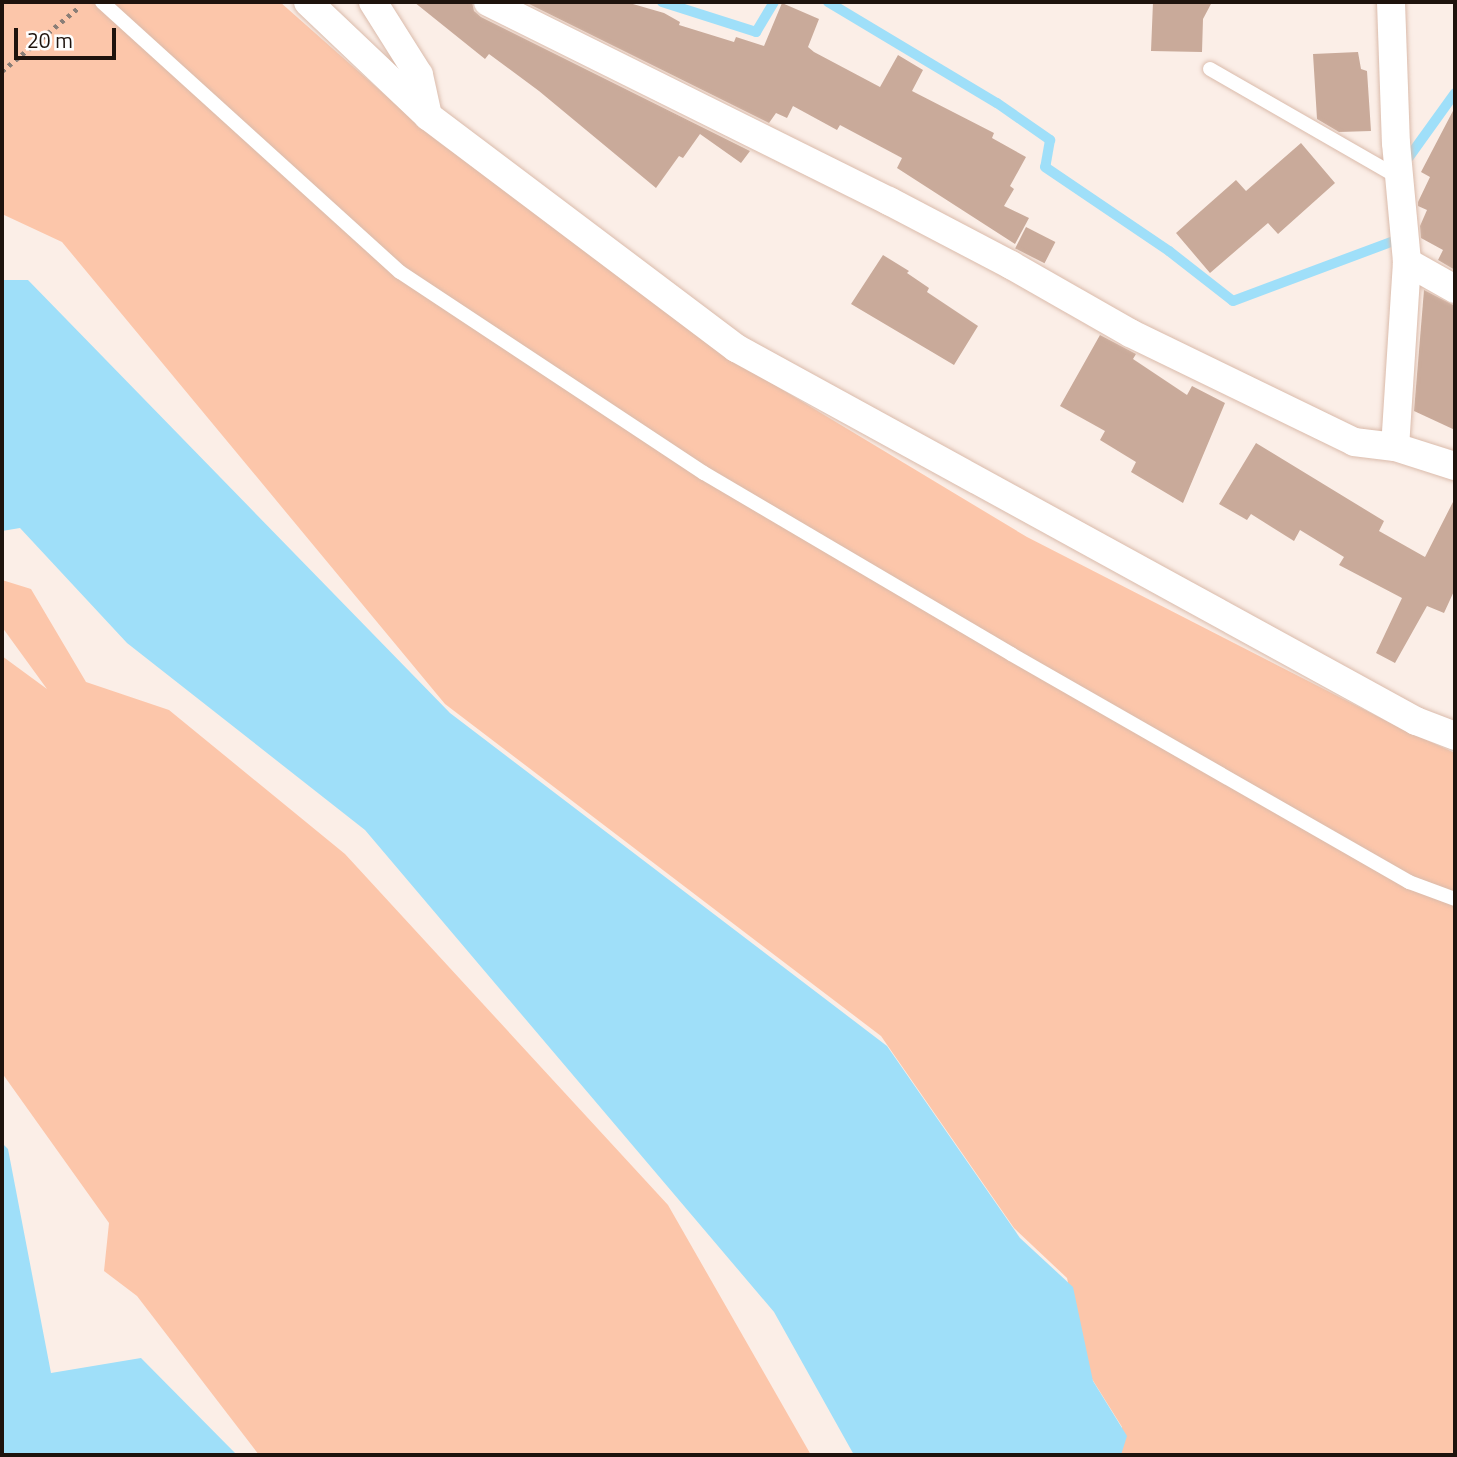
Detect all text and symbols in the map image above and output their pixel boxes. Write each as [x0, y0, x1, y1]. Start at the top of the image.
scale bar [18, 14, 119, 58]
text: 20 m [27, 24, 73, 56]

